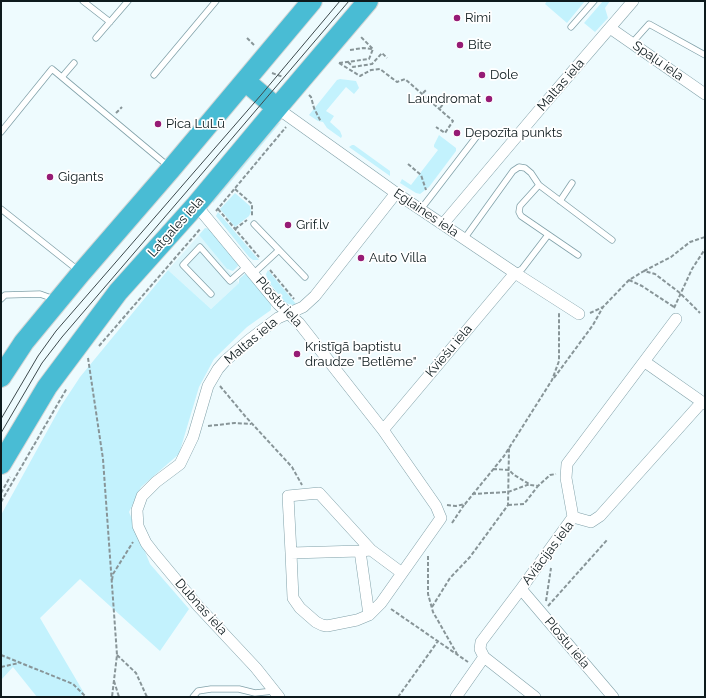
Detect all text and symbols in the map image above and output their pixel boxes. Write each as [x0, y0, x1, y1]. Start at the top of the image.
place label: Rimi [465, 10, 491, 26]
marker: Rimi [452, 13, 462, 23]
place label: Bite [468, 37, 491, 53]
street label: Spaļu iela [630, 38, 686, 84]
marker: Bite [455, 40, 465, 50]
street label: Maltas iela [534, 56, 588, 114]
place label: Dole [490, 67, 518, 83]
marker: Dole [477, 70, 487, 80]
place label: Laundromat [408, 91, 481, 107]
marker: Laundromat [484, 94, 494, 104]
place label: Pica LuLū [166, 116, 225, 132]
marker: Pica LuLū [153, 119, 163, 129]
place label: Depozīta punkts [465, 125, 562, 141]
marker: Depozīta punkts [452, 128, 462, 138]
place label: Gigants [58, 169, 103, 185]
marker: Gigants [45, 172, 55, 182]
street label: Eglaines iela [391, 186, 461, 240]
street label: Latgales iela [145, 194, 207, 260]
place label: Grif.lv [296, 217, 329, 233]
marker: Grif.lv [283, 220, 293, 230]
place label: Auto Villa [369, 250, 426, 266]
marker: Auto Villa [356, 253, 366, 263]
street label: Plostu iela [252, 274, 306, 330]
street label: Maltas iela [221, 314, 281, 368]
street label: Kviešu iela [423, 322, 475, 380]
place label: Kristīgā baptistu draudze "Betlēme" [305, 339, 416, 370]
marker: Kristīgā baptistu draudze "Betlēme" [292, 349, 302, 359]
street label: Aviācijas iela [519, 518, 577, 588]
street label: Dubnas iela [172, 576, 230, 638]
street label: Plostu iela [541, 614, 593, 672]

